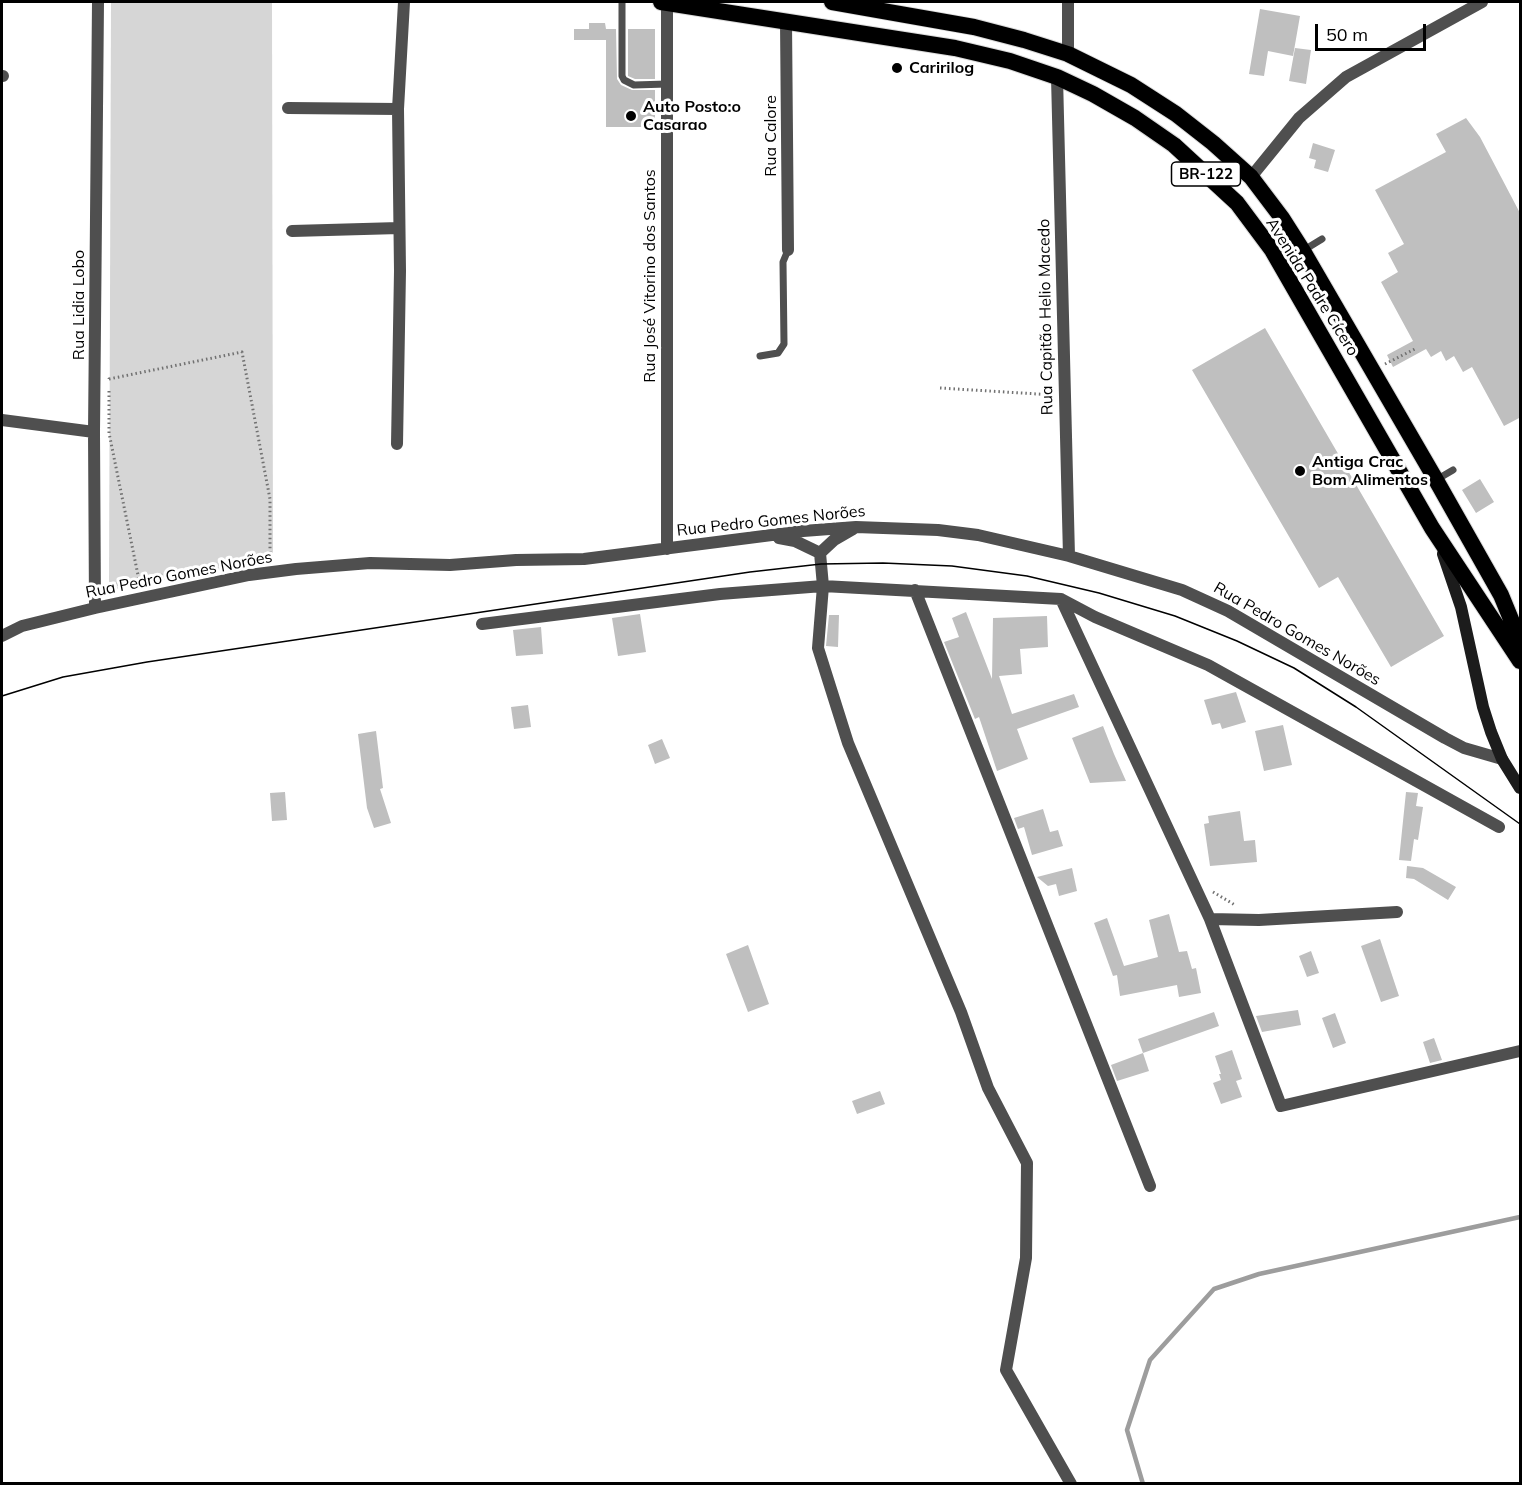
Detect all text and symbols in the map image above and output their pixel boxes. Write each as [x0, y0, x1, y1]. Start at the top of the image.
scale bar [1318, 12, 1429, 50]
text: 50 m [1326, 23, 1368, 46]
place label: Caririlog [909, 58, 974, 78]
marker: Caririlog [890, 61, 904, 75]
street label: Rua Calore [761, 95, 781, 177]
place label: Auto Posto:o Casarao [643, 97, 741, 135]
marker: Auto Posto:o Casarao [624, 109, 638, 123]
road number: BR-122 [1172, 162, 1240, 186]
street label: Rua José Vitorino dos Santos [640, 169, 660, 383]
street label: Avenida Padre Cícero [1262, 215, 1362, 359]
street label: Rua Capitão Helio Macedo [1035, 218, 1057, 416]
street label: Rua Lidia Lobo [69, 250, 89, 360]
place label: Antiga Crac Bom Alimentos [1312, 452, 1428, 490]
marker: Antiga Crac Bom Alimentos [1293, 464, 1307, 478]
street label: Rua Pedro Gomes Norões [676, 502, 866, 540]
street label: Rua Pedro Gomes Norões [84, 547, 274, 603]
street label: Rua Pedro Gomes Norões [1210, 578, 1384, 690]

